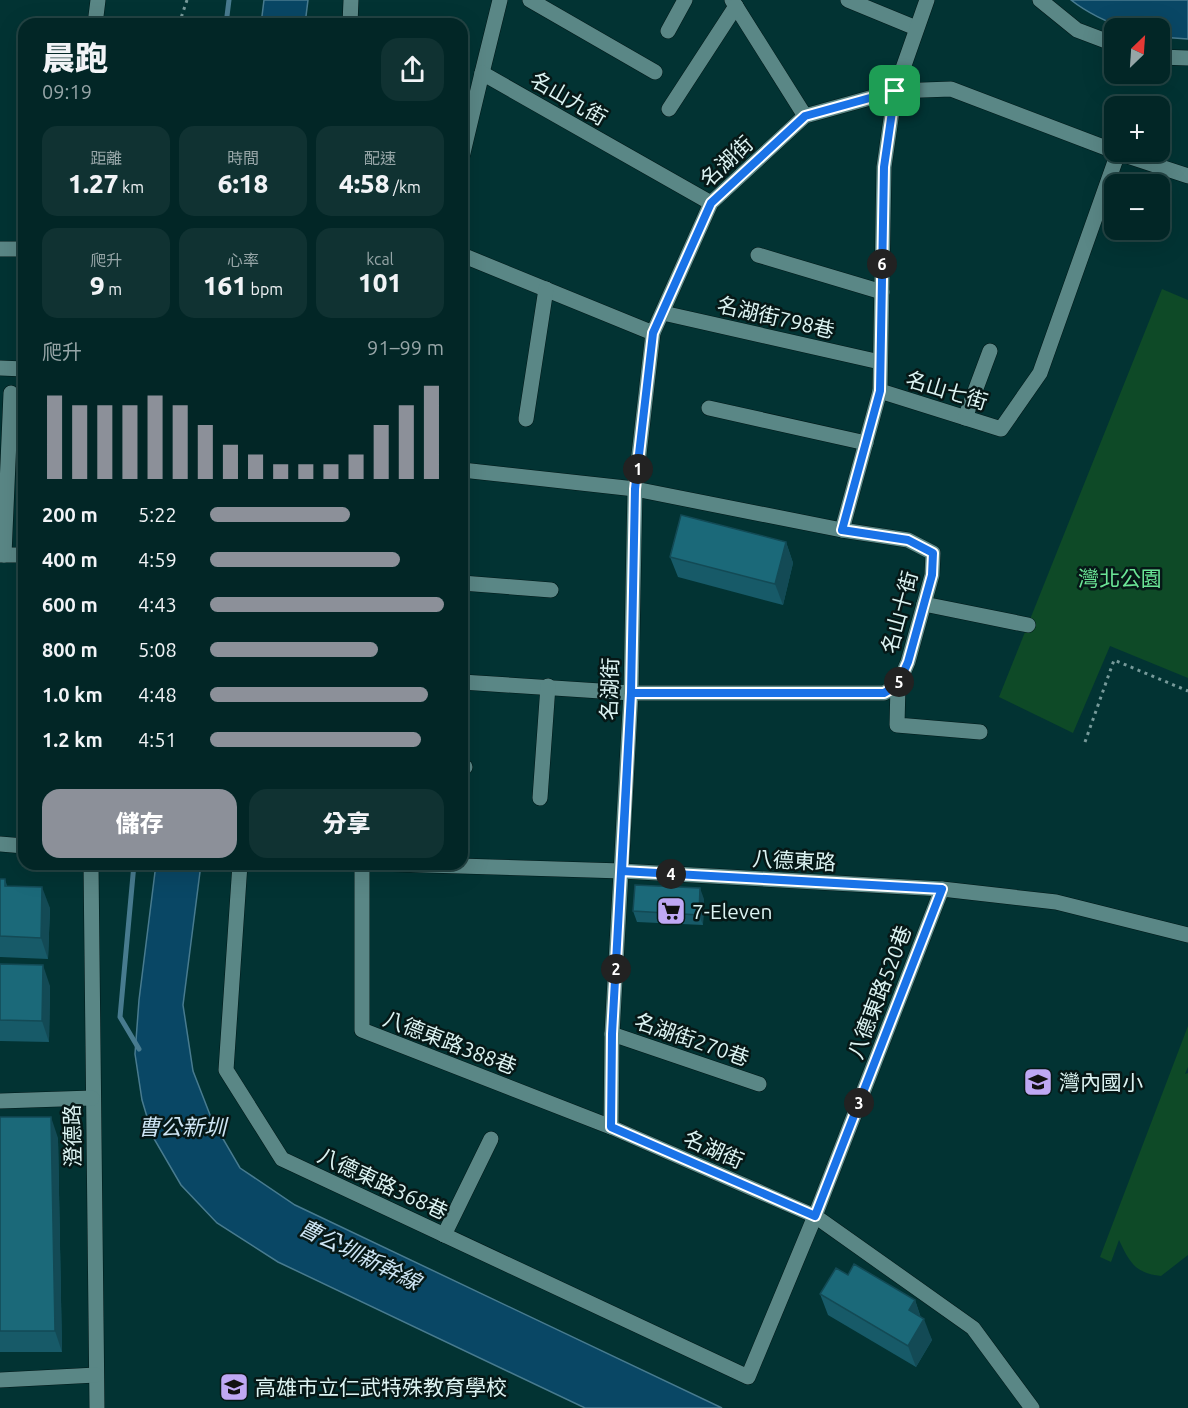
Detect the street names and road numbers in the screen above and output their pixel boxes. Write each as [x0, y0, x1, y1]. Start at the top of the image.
street label: 名山九街 [527, 67, 611, 129]
street label: 名湖街 [695, 131, 757, 191]
street label: 名湖街798巷 [715, 292, 837, 342]
street label: 名山七街 [903, 366, 991, 414]
street label: 名山十街 [877, 568, 921, 656]
street label: 名湖街 [596, 657, 622, 721]
street label: 八德東路 [751, 846, 837, 874]
street label: 八德東路520巷 [843, 922, 915, 1062]
street label: 八德東路388巷 [380, 1006, 520, 1078]
street label: 名湖街270巷 [632, 1008, 752, 1070]
street label: 澄德路 [59, 1104, 85, 1168]
street label: 名湖街 [680, 1125, 748, 1173]
street label: 八德東路368巷 [314, 1142, 452, 1224]

